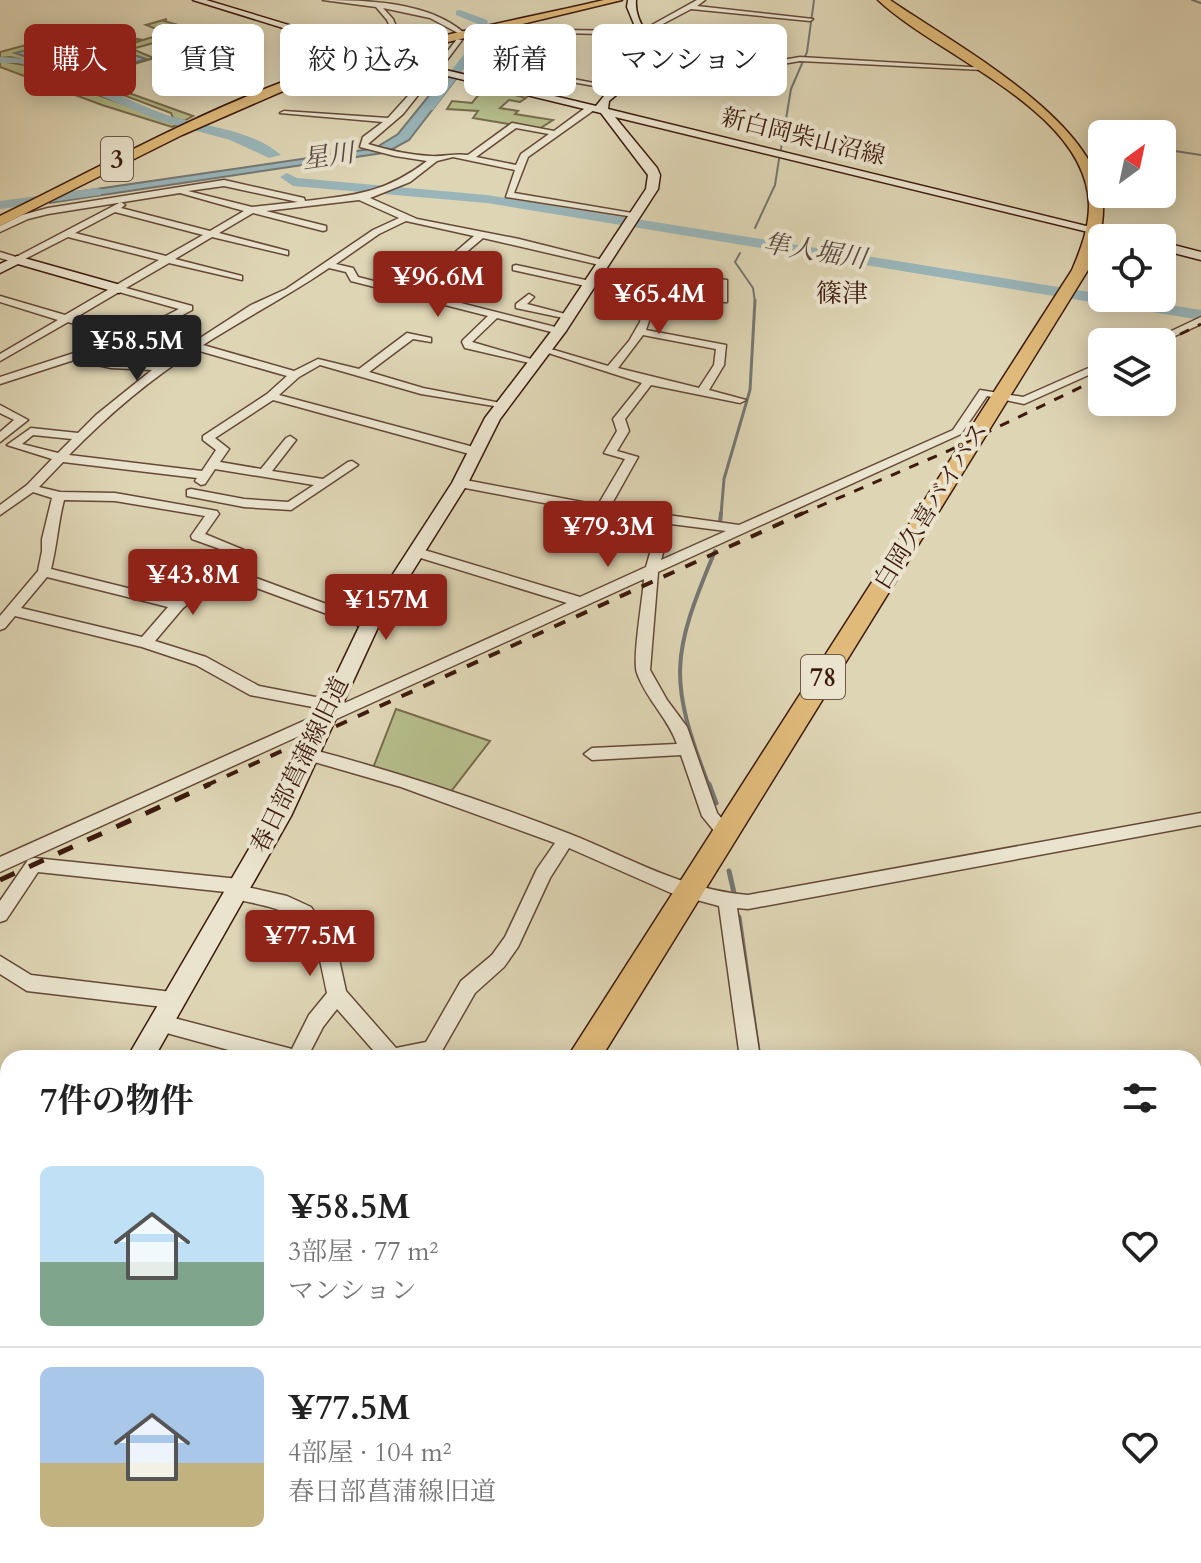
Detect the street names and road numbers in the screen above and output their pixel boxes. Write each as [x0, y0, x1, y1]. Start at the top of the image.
street label: 新白岡柴山沼線 [718, 101, 888, 173]
road number: 3 [101, 137, 133, 181]
street label: 白岡久喜バイパス [866, 416, 996, 596]
road number: 78 [801, 655, 845, 699]
street label: 春日部菖蒲線旧道 [243, 671, 357, 859]

